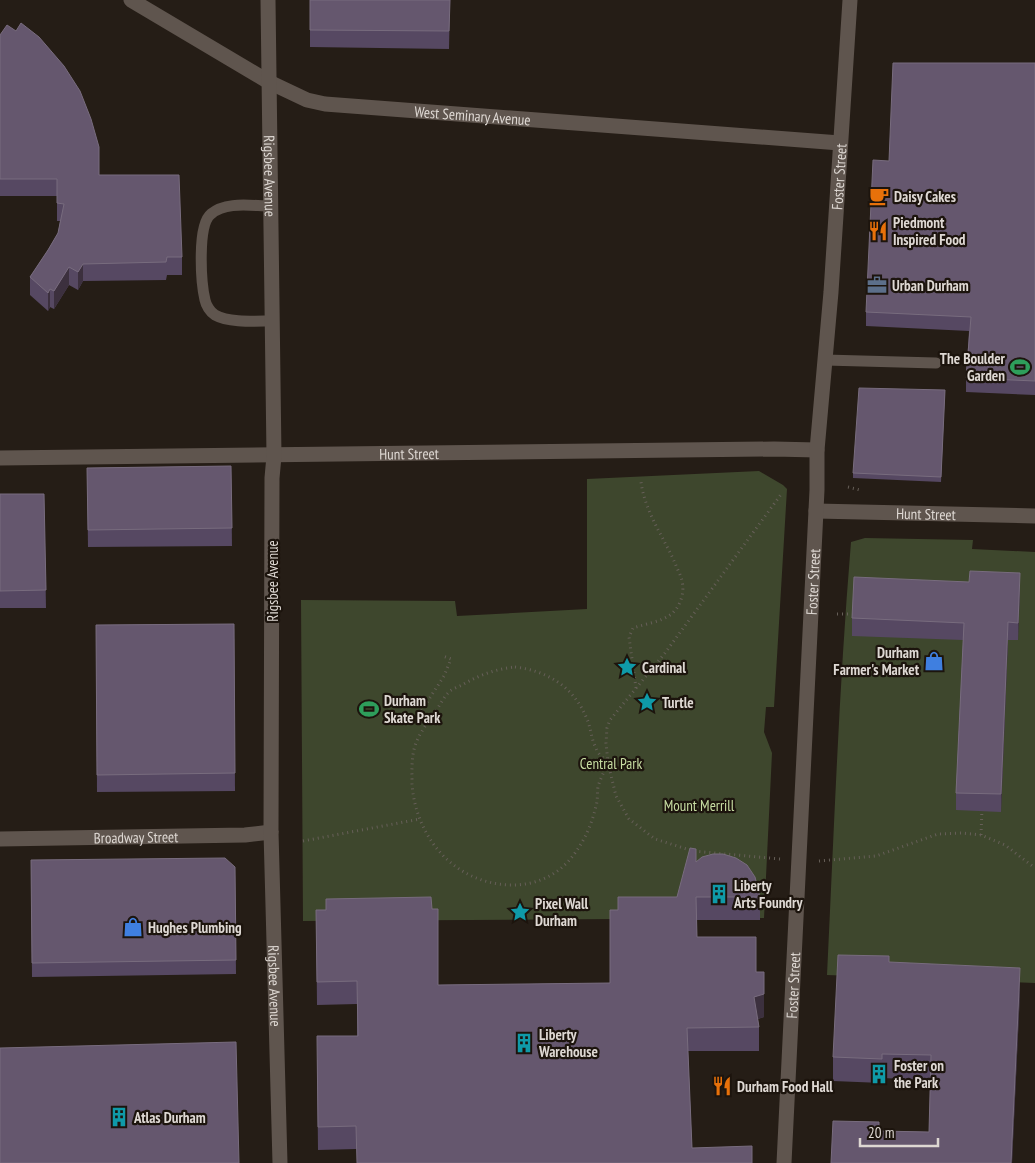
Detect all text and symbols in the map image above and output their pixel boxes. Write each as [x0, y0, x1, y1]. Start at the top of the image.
street label: West Seminary Avenue [414, 101, 531, 129]
street label: Rigsbee Avenue [260, 135, 280, 217]
street label: Foster Street [827, 143, 850, 210]
cafe icon: Daisy Cakes [868, 185, 890, 207]
place label: Daisy Cakes [894, 187, 956, 206]
place label: Piedmont Inspired Food [893, 213, 966, 249]
restaurant icon: Piedmont Inspired Food [867, 220, 889, 242]
office icon: Urban Durham [866, 274, 888, 296]
place label: Urban Durham [892, 276, 969, 295]
place label: The Boulder Garden [940, 349, 1006, 385]
sports icon: The Boulder Garden [1009, 356, 1031, 378]
street label: Hunt Street [379, 443, 439, 463]
street label: Hunt Street [896, 503, 956, 524]
street label: Rigsbee Avenue [263, 540, 282, 622]
street label: Foster Street [801, 548, 824, 615]
place label: Durham Farmer's Market [833, 643, 920, 679]
shop icon: Durham Farmer's Market [923, 650, 945, 672]
place icon: Cardinal [616, 656, 638, 678]
place label: Cardinal [642, 658, 686, 677]
place label: Durham Skate Park [384, 691, 441, 727]
place icon: Turtle [636, 691, 658, 713]
place label: Turtle [662, 693, 694, 712]
sports icon: Durham Skate Park [358, 698, 380, 720]
park label: Central Park [580, 754, 642, 773]
park label: Mount Merrill [664, 796, 735, 815]
street label: Broadway Street [94, 827, 178, 847]
place label: Liberty Arts Foundry [733, 876, 803, 912]
building icon: Liberty Arts Foundry [708, 883, 730, 905]
place label: Pixel Wall Durham [535, 894, 589, 930]
place icon: Pixel Wall Durham [509, 901, 531, 923]
shop icon: Hughes Plumbing [122, 916, 144, 938]
place label: Hughes Plumbing [148, 918, 242, 937]
street label: Rigsbee Avenue [265, 945, 286, 1027]
street label: Foster Street [782, 952, 804, 1019]
place label: Liberty Warehouse [538, 1025, 598, 1061]
building icon: Liberty Warehouse [513, 1032, 535, 1054]
place label: Foster on the Park [894, 1056, 944, 1092]
building icon: Foster on the Park [868, 1063, 890, 1085]
restaurant icon: Durham Food Hall [711, 1075, 733, 1097]
place label: Durham Food Hall [737, 1077, 833, 1096]
building icon: Atlas Durham [108, 1106, 130, 1128]
place label: Atlas Durham [133, 1108, 206, 1127]
scale bar [860, 1116, 938, 1148]
text: 20 m [868, 1123, 894, 1142]

